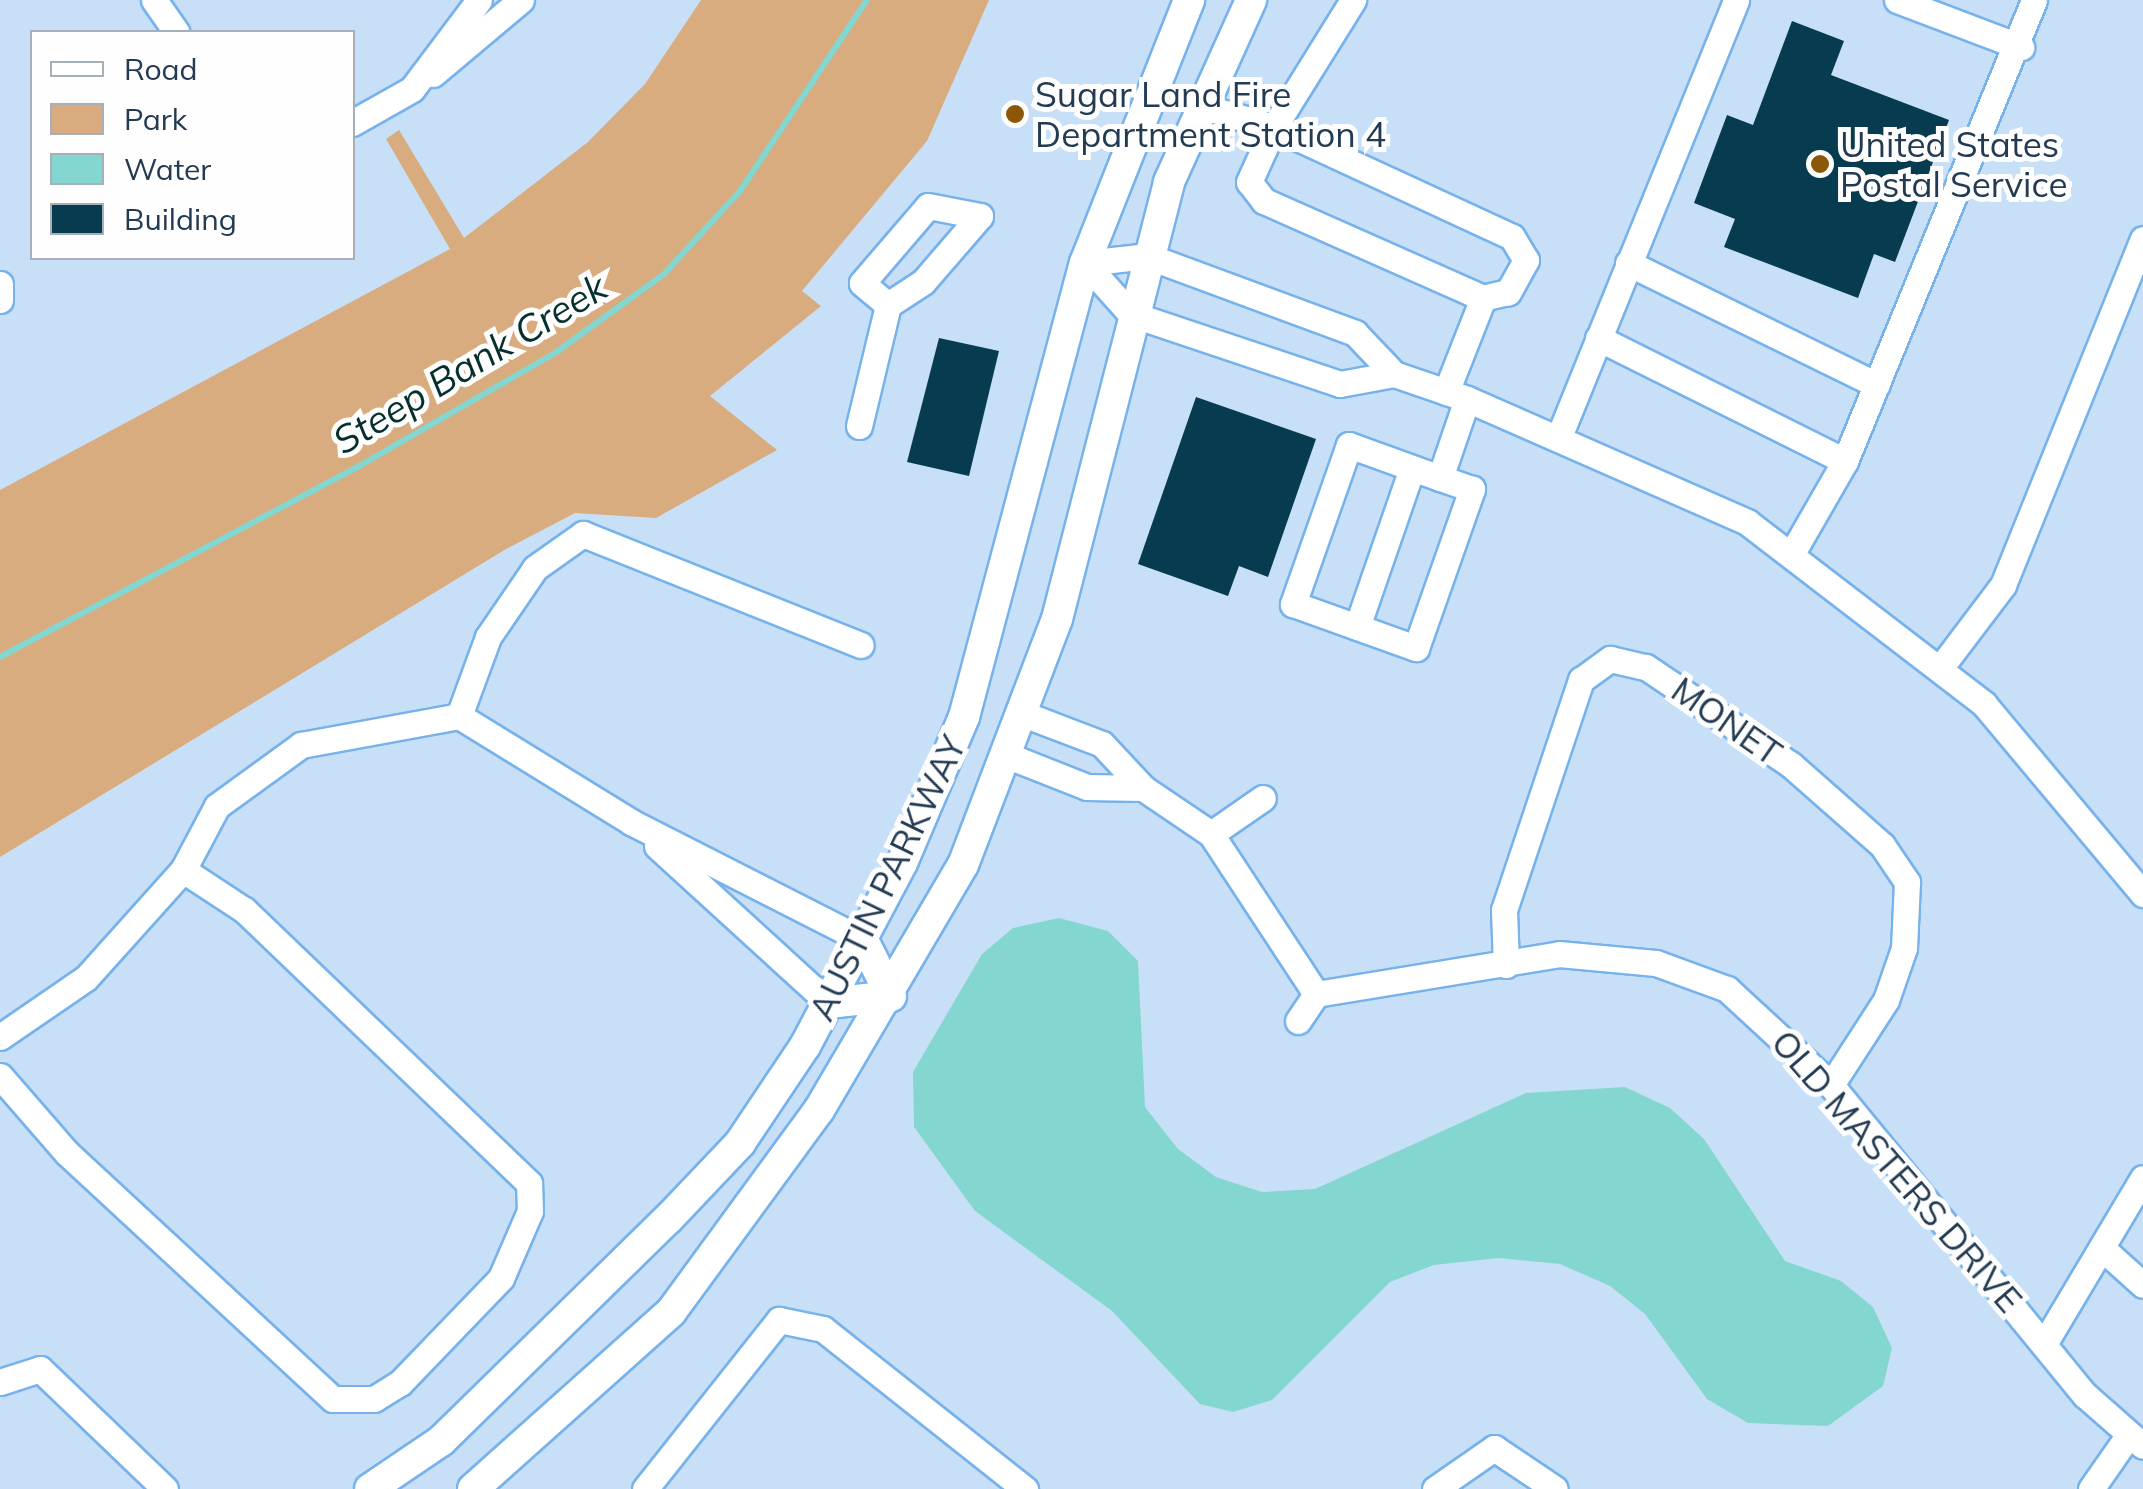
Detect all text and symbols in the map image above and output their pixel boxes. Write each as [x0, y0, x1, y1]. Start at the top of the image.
legend [30, 30, 355, 260]
text: Road [124, 50, 198, 88]
place label: Sugar Land Fire Department Station 4 [1035, 73, 1386, 155]
text: Park [124, 100, 187, 138]
marker: Sugar Land Fire Department Station 4 [1004, 103, 1026, 125]
place label: United States Postal Service [1840, 123, 2067, 205]
text: Water [124, 150, 211, 188]
marker: United States Postal Service [1809, 153, 1831, 175]
text: Building [124, 200, 237, 238]
water label: Steep Bank Creek [325, 264, 615, 464]
street label: MONET [1664, 668, 1790, 774]
street label: AUSTIN PARKWAY [800, 729, 974, 1027]
street label: OLD MASTERS DRIVE [1763, 1022, 2031, 1320]

